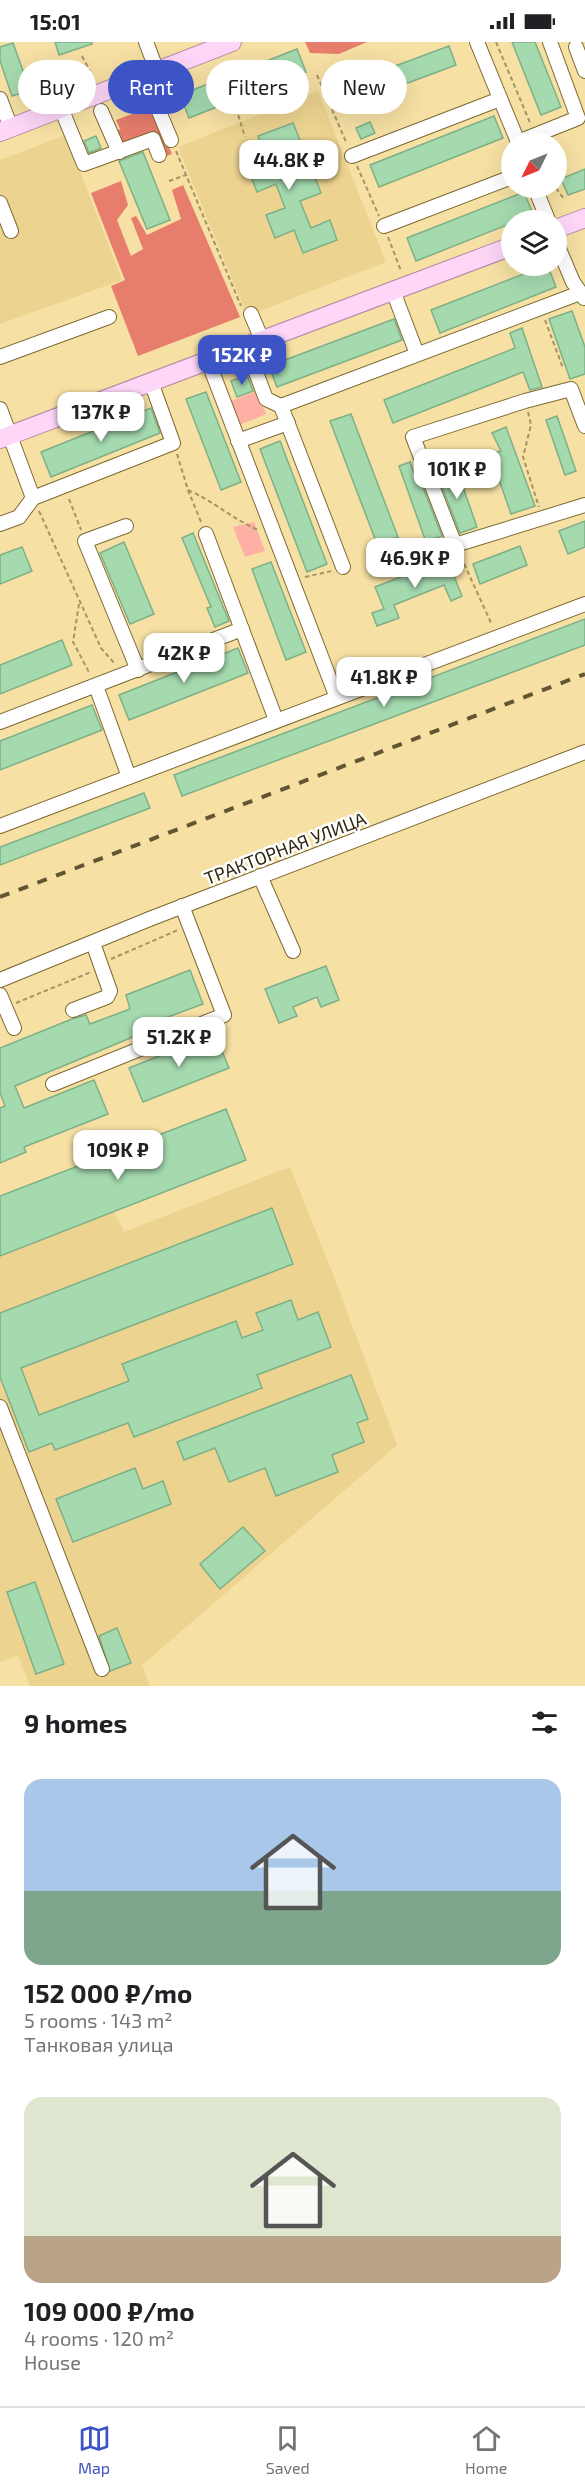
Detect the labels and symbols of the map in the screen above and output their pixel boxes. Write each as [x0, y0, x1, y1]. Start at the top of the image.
north arrow [501, 132, 567, 198]
pin: 44.8K ₽ [234, 140, 344, 191]
pin: 152K ₽ [193, 335, 291, 386]
pin: 137K ₽ [52, 392, 150, 443]
pin: 101K ₽ [408, 449, 506, 500]
pin: 46.9K ₽ [360, 538, 470, 589]
pin: 42K ₽ [142, 633, 226, 684]
pin: 41.8K ₽ [329, 657, 439, 708]
street label: ТРАКТОРНАЯ УЛИЦА [201, 807, 370, 889]
pin: 51.2K ₽ [124, 1017, 234, 1068]
pin: 109K ₽ [69, 1130, 167, 1181]

